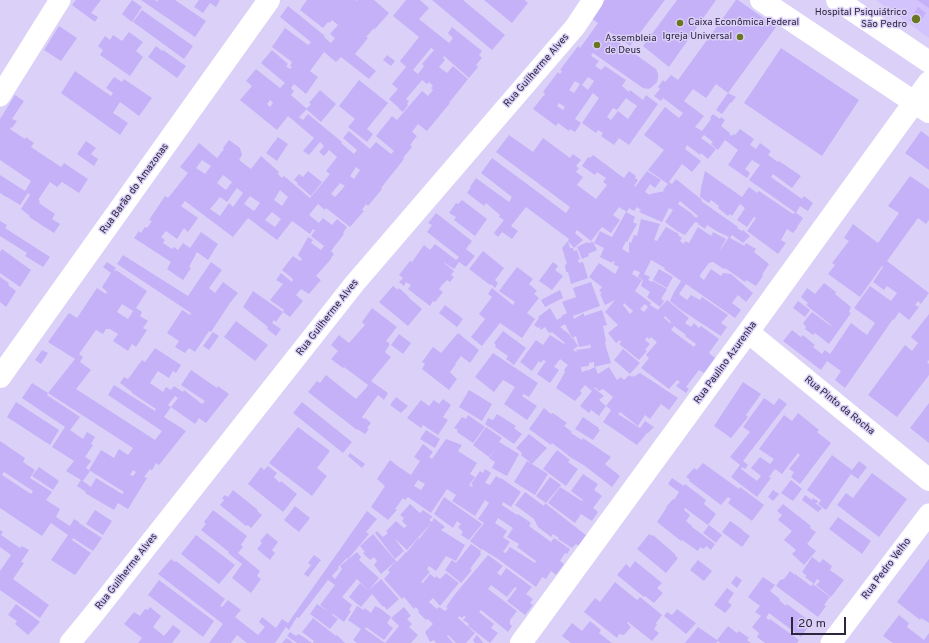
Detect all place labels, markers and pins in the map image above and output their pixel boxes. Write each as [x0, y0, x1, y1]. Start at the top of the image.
place label: Hospital Psiquiátrico São Pedro [815, 7, 907, 30]
marker: Hospital Psiquiátrico São Pedro [910, 13, 922, 25]
place label: Caixa Econômica Federal [688, 17, 799, 29]
marker: Caixa Econômica Federal [675, 18, 685, 28]
place label: Igreja Universal [662, 31, 732, 43]
marker: Igreja Universal [735, 32, 745, 42]
place label: Assembleia de Deus [605, 33, 656, 56]
marker: Assembleia de Deus [592, 40, 602, 50]

